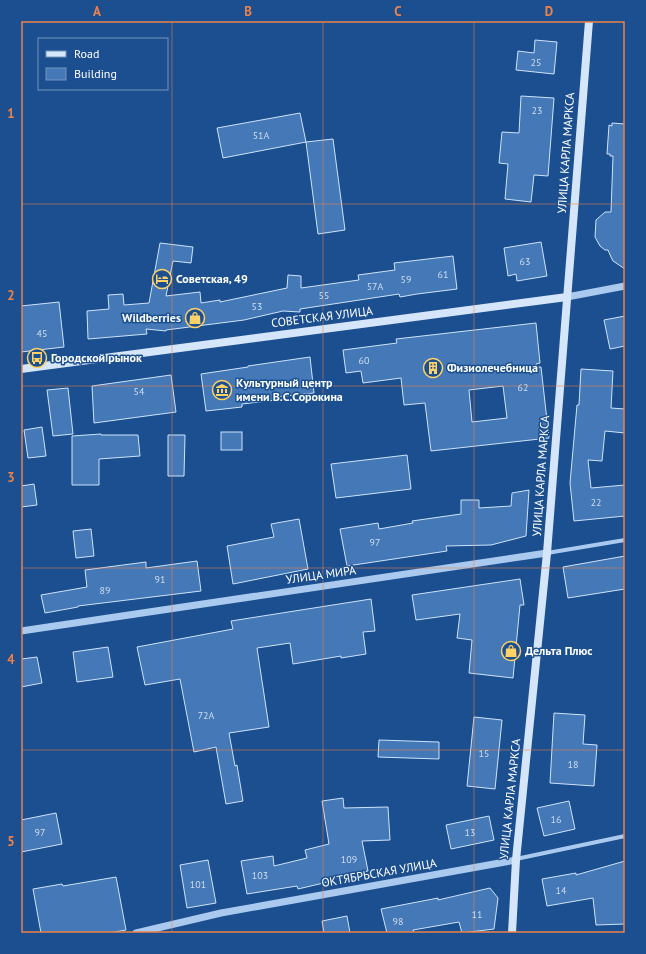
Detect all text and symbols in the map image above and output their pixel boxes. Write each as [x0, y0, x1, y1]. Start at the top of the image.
text: A [93, 3, 101, 20]
text: B [244, 3, 252, 20]
text: C [394, 3, 402, 20]
text: D [545, 3, 553, 20]
legend [38, 38, 168, 90]
text: Road [74, 46, 99, 61]
house number: 25 [531, 56, 541, 69]
text: Building [74, 66, 117, 81]
street label: УЛИЦА КАРЛА МАРКСА [554, 92, 577, 214]
house number: 23 [532, 104, 542, 117]
text: 1 [7, 105, 15, 122]
house number: 51А [253, 129, 270, 142]
house number: 63 [520, 255, 530, 268]
hotel icon: Советская, 49 [151, 268, 173, 290]
house number: 61 [438, 268, 448, 281]
place label: Советская, 49 [176, 271, 248, 286]
house number: 59 [401, 273, 411, 286]
house number: 57А [367, 280, 384, 293]
text: 2 [7, 287, 15, 304]
house number: 55 [319, 289, 329, 302]
house number: 53 [252, 300, 262, 313]
street label: СОВЕТСКАЯ УЛИЦА [270, 303, 374, 330]
shop icon: Wildberries [184, 307, 206, 329]
place label: Wildberries [122, 310, 181, 325]
house number: 45 [37, 327, 47, 340]
bus stop icon: Городской рынок [26, 347, 48, 369]
place label: Городской рынок [51, 350, 142, 365]
house number: 60 [359, 354, 370, 367]
building icon: Физиолечебница [422, 357, 444, 379]
place label: Физиолечебница [447, 360, 538, 375]
place label: Культурный центр имени В.С.Сорокина [236, 375, 343, 404]
museum icon: Культурный центр имени В.С.Сорокина [211, 379, 233, 401]
house number: 62 [518, 381, 528, 394]
house number: 54 [134, 385, 145, 398]
street label: УЛИЦА КАРЛА МАРКСА [529, 415, 552, 537]
text: 3 [7, 469, 15, 486]
house number: 22 [591, 496, 601, 509]
house number: 97 [370, 536, 380, 549]
street label: УЛИЦА МИРА [285, 562, 357, 587]
house number: 91 [155, 573, 165, 586]
house number: 89 [100, 584, 110, 597]
shop icon: Дельта Плюс [500, 640, 522, 662]
place label: Дельта Плюс [525, 643, 593, 658]
text: 4 [7, 651, 15, 668]
house number: 72А [198, 709, 215, 722]
street label: УЛИЦА КАРЛА МАРКСА [496, 738, 523, 860]
house number: 15 [479, 747, 489, 760]
house number: 18 [568, 758, 578, 771]
house number: 16 [551, 813, 561, 826]
house number: 97 [35, 826, 45, 839]
house number: 13 [465, 826, 475, 839]
text: 5 [7, 833, 15, 850]
house number: 109 [341, 853, 357, 866]
street label: ОКТЯБРЬСКАЯ УЛИЦА [320, 855, 438, 890]
house number: 103 [252, 869, 268, 882]
house number: 101 [190, 878, 206, 891]
house number: 14 [556, 884, 567, 897]
house number: 11 [472, 908, 482, 921]
house number: 98 [393, 915, 403, 928]

